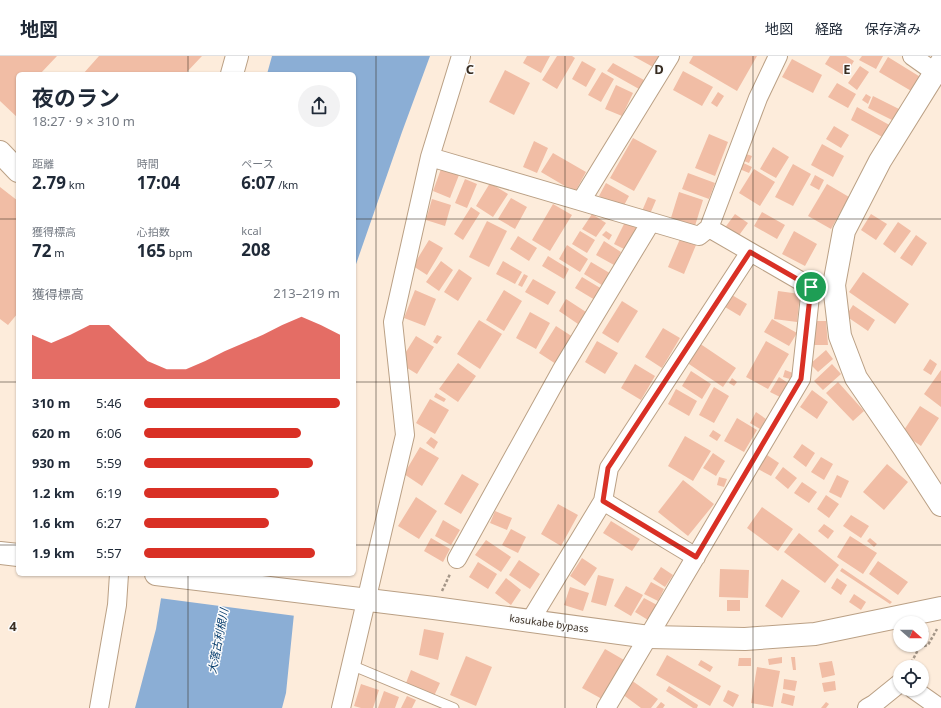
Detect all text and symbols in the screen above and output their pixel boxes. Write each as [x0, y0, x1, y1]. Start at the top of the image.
text: 地図 [20, 16, 58, 42]
text: 地図 [765, 19, 793, 38]
text: 経路 [815, 19, 843, 38]
text: 保存済み [865, 19, 921, 38]
text: C [466, 60, 474, 78]
text: D [654, 60, 664, 78]
text: E [843, 60, 851, 78]
text: 夜のラン [32, 82, 120, 112]
button: share [298, 85, 340, 127]
text: 18:27 · 9 × 310 m [32, 112, 135, 130]
text: 距離 [32, 156, 54, 171]
text: 時間 [137, 156, 159, 171]
text: ペース [241, 156, 274, 171]
text: 2.79 [32, 171, 66, 194]
text: 17:04 [137, 171, 180, 194]
text: 6:07 [241, 171, 275, 194]
text: km [66, 177, 85, 192]
text: /km [275, 177, 298, 192]
text: kcal [241, 223, 262, 238]
text: 獲得標高 [32, 224, 76, 239]
text: 心拍数 [137, 224, 170, 239]
text: 208 [241, 238, 271, 261]
text: 72 [32, 239, 51, 262]
text: 165 [137, 239, 166, 262]
text: m [51, 245, 65, 260]
text: bpm [166, 245, 193, 260]
pin [794, 270, 828, 304]
icon: arrive [800, 276, 822, 298]
text: 213–219 m [273, 284, 340, 302]
text: 獲得標高 [32, 285, 84, 303]
text: 310 m [32, 394, 70, 412]
text: 5:46 [96, 394, 122, 412]
text: 620 m [32, 424, 70, 442]
text: 6:06 [96, 424, 122, 442]
text: 930 m [32, 454, 70, 472]
text: 5:59 [96, 454, 122, 472]
text: 1.2 km [32, 484, 75, 502]
text: 6:19 [96, 484, 122, 502]
text: 1.6 km [32, 514, 75, 532]
text: 6:27 [96, 514, 122, 532]
text: 1.9 km [32, 544, 75, 562]
text: 5:57 [96, 544, 122, 562]
water label: 大落古利根川 [204, 606, 231, 675]
street label: kasukabe bypass [509, 611, 590, 636]
north arrow [893, 616, 929, 652]
map controls [893, 616, 929, 696]
text: 4 [9, 617, 17, 635]
button: locate [893, 660, 929, 696]

